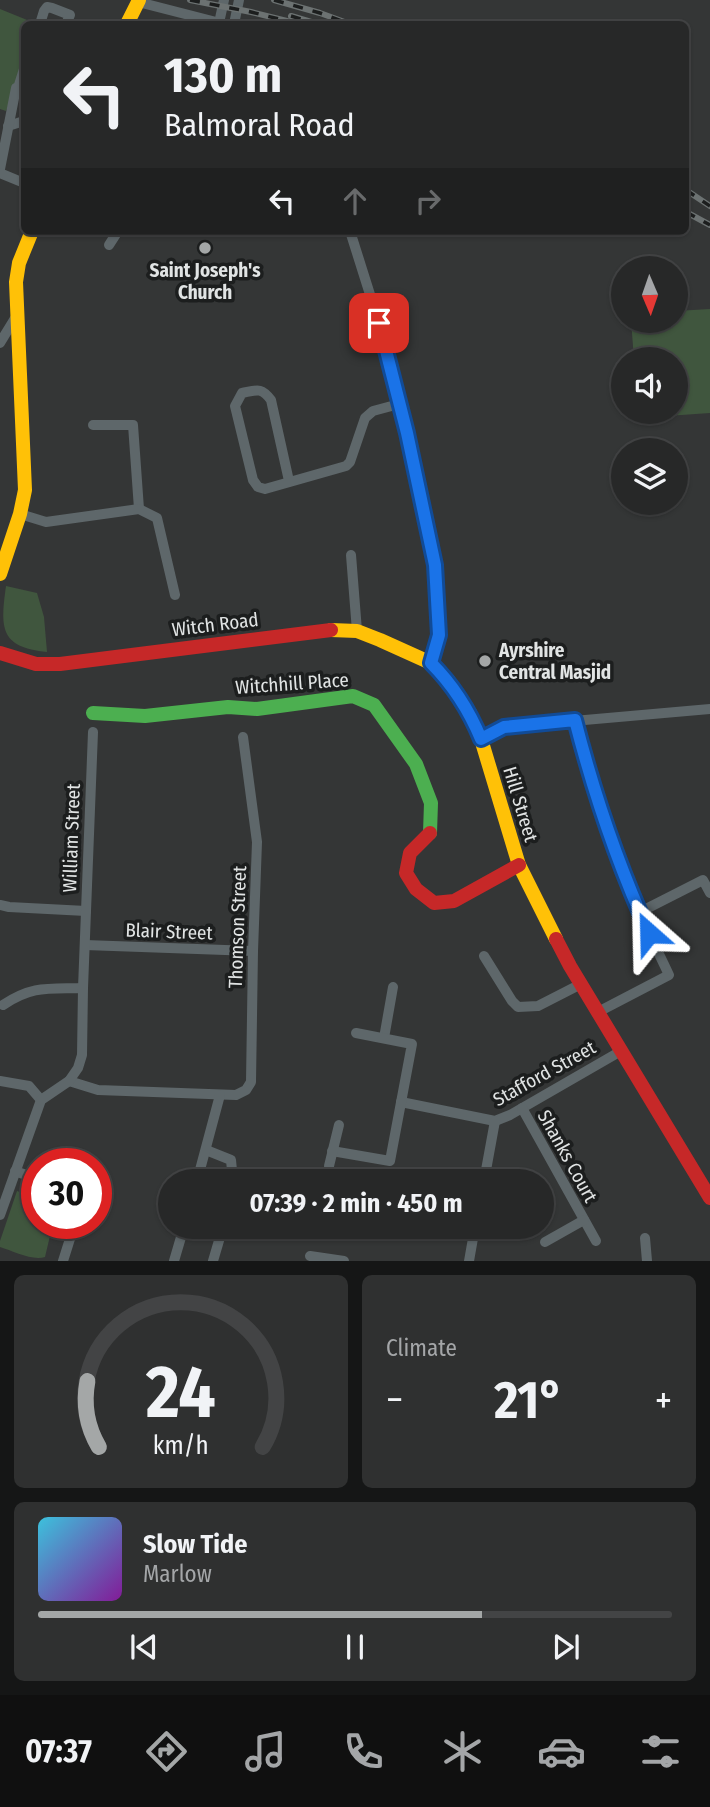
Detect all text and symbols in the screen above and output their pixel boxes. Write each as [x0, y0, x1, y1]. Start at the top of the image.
text: 130 m [164, 46, 282, 105]
icon: left [49, 49, 140, 140]
text: Balmoral Road [164, 106, 355, 144]
icon: left [263, 182, 301, 220]
icon: ahead [336, 182, 374, 220]
icon: right [409, 182, 447, 220]
marker: Saint Joseph's Church [197, 240, 213, 256]
north arrow [611, 256, 688, 332]
map controls [611, 256, 688, 515]
place label: Saint Joseph's Church [150, 259, 261, 304]
pin [349, 293, 409, 353]
icon: arrive [360, 304, 398, 342]
button: sound [611, 347, 688, 424]
button: layers [611, 438, 688, 515]
street label: Witch Road [171, 608, 260, 641]
place label: Ayrshire Central Masjid [498, 639, 611, 684]
marker: Ayrshire Central Masjid [477, 653, 493, 669]
street label: Witchhill Place [235, 668, 349, 699]
street label: Hill Street [498, 764, 543, 845]
street label: William Street [58, 782, 85, 893]
street label: Thomson Street [224, 865, 251, 989]
position arrow [612, 896, 686, 970]
street label: Blair Street [125, 918, 214, 945]
street label: Stafford Street [489, 1035, 600, 1111]
street label: Shanks Court [533, 1106, 603, 1207]
speed limit sign: 30 [21, 1148, 112, 1239]
text: 07:39 · 2 min · 450 m [249, 1188, 463, 1219]
text: Climate [386, 1334, 457, 1362]
text: 24 [145, 1350, 216, 1437]
text: 21° [494, 1369, 564, 1432]
text: − [386, 1377, 403, 1423]
text: + [655, 1377, 672, 1423]
text: km/h [153, 1431, 209, 1461]
text: Slow Tide [143, 1529, 247, 1560]
text: Marlow [143, 1560, 212, 1588]
icon: previous [125, 1628, 163, 1666]
icon: pause [336, 1628, 374, 1666]
icon: next [547, 1628, 585, 1666]
icon: directions [142, 1727, 191, 1776]
icon: music [241, 1727, 290, 1776]
icon: phone [339, 1727, 388, 1776]
icon: climate [438, 1727, 487, 1776]
icon: car [537, 1727, 586, 1776]
icon: filters [636, 1727, 685, 1776]
text: 07:37 [25, 1732, 92, 1770]

